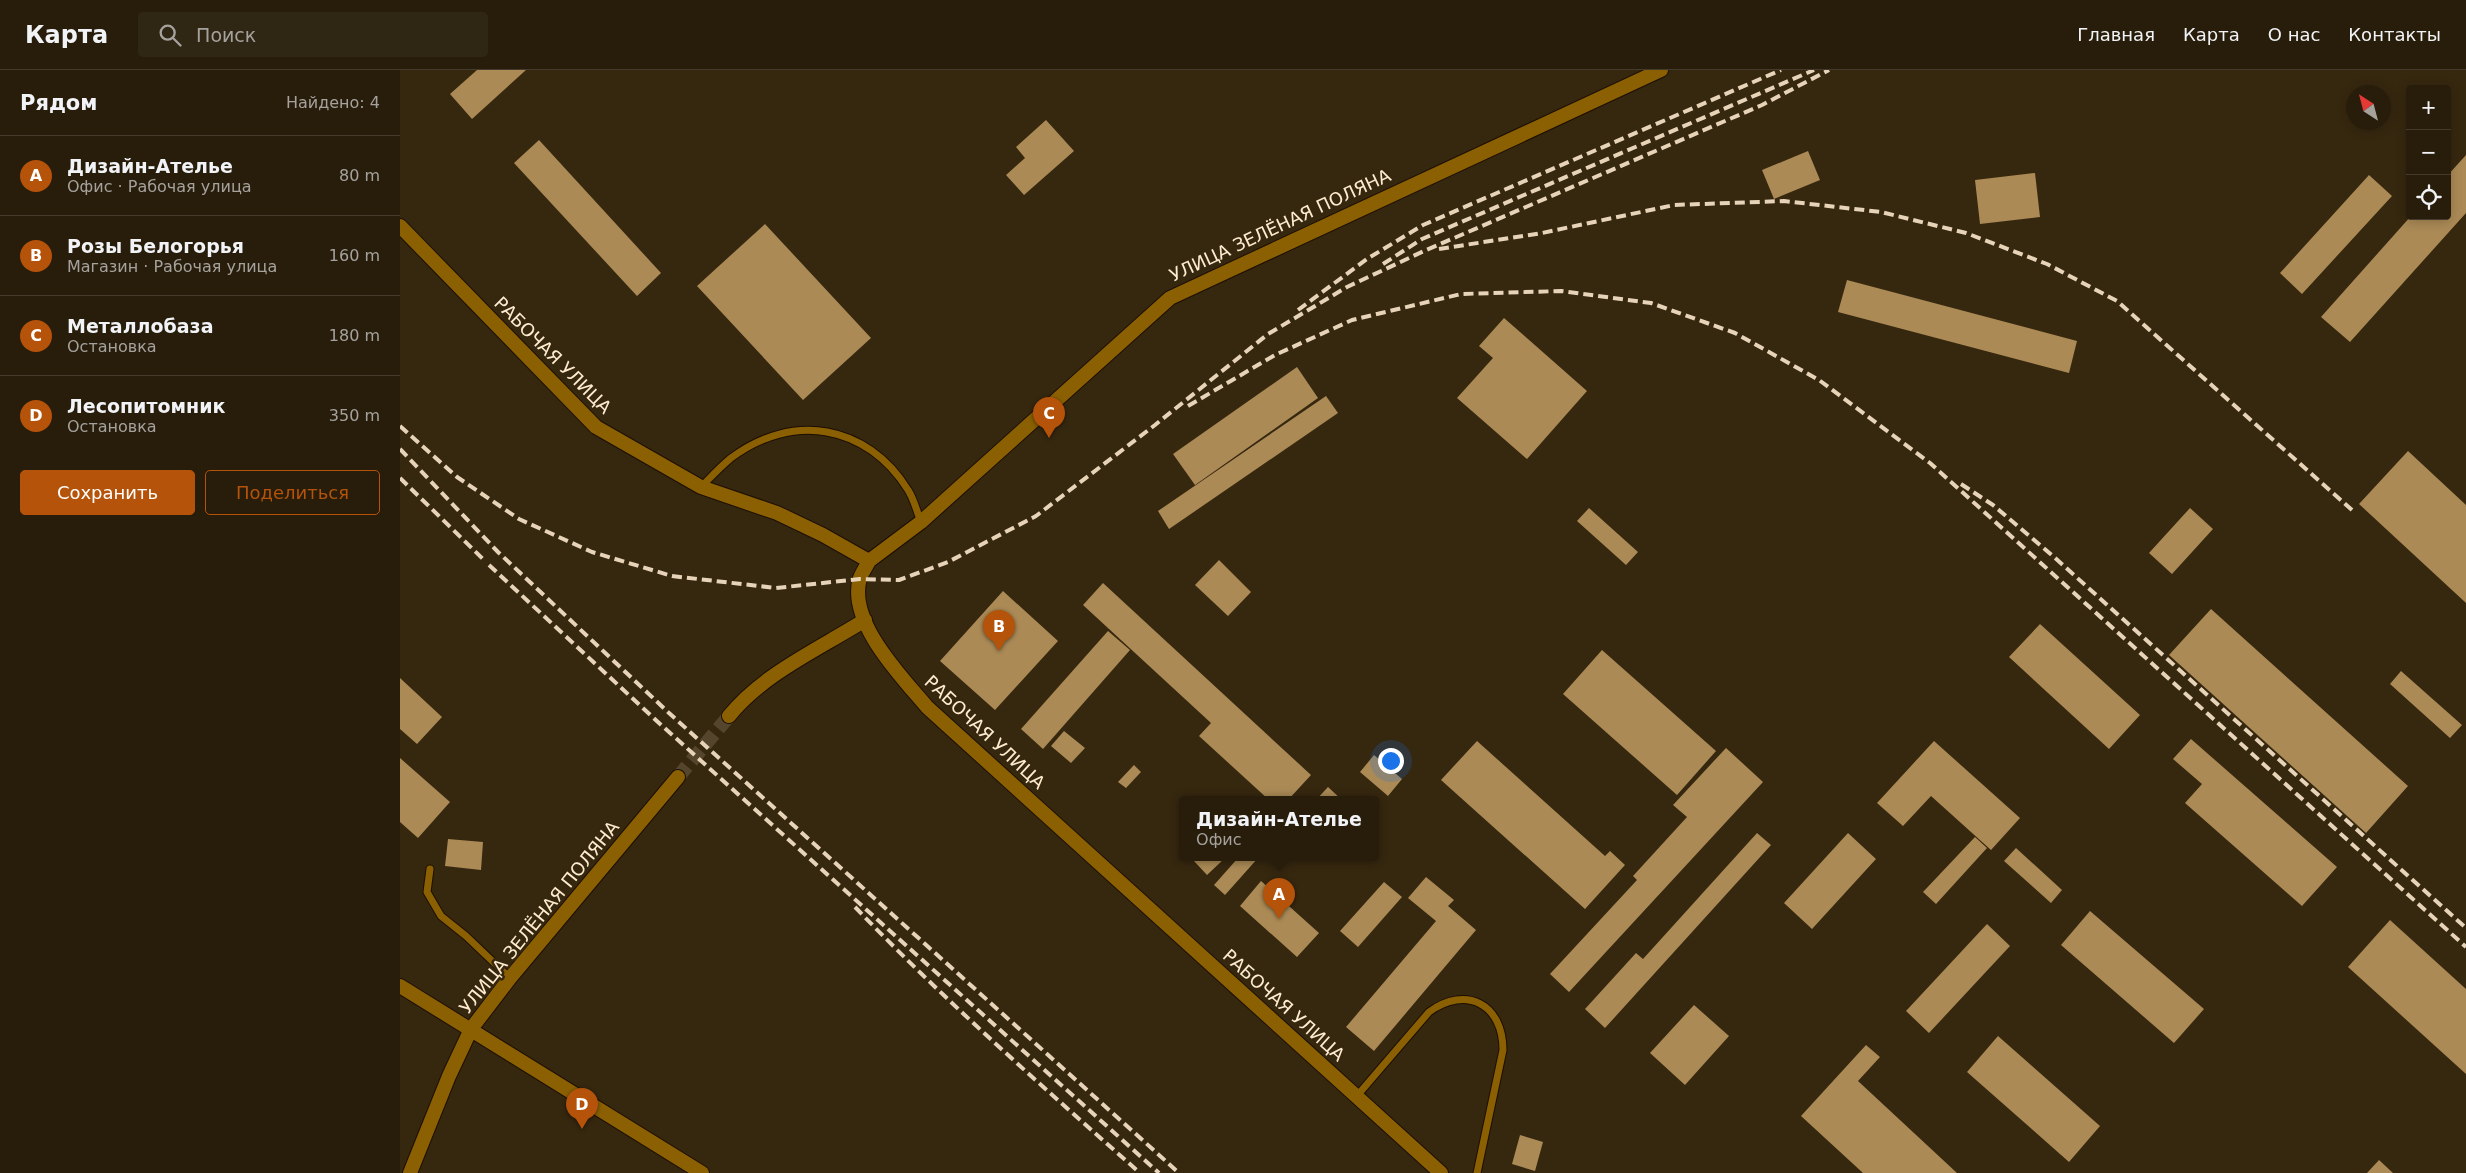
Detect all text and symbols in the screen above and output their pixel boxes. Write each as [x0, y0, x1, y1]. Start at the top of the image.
search box [138, 12, 488, 57]
text: Карта [25, 21, 108, 49]
icon: search [156, 21, 184, 49]
text: Поиск [196, 24, 256, 46]
text: Главная [2077, 24, 2155, 45]
text: Карта [2183, 24, 2240, 45]
text: О нас [2268, 24, 2320, 45]
text: Контакты [2348, 24, 2441, 45]
north arrow [2346, 85, 2391, 130]
map controls [2406, 85, 2451, 220]
button: + [2406, 85, 2451, 130]
text: Рядом [20, 91, 97, 115]
text: Найдено: 4 [286, 93, 380, 112]
button: − [2406, 130, 2451, 175]
text: Дизайн-Ателье [67, 155, 233, 177]
street label: УЛИЦА ЗЕЛЁНАЯ ПОЛЯНА [1166, 164, 1394, 286]
text: A [30, 166, 42, 185]
text: 80 m [339, 166, 380, 185]
button: locate [2406, 175, 2451, 220]
text: Офис · Рабочая улица [67, 177, 252, 196]
text: Розы Белогорья [67, 235, 244, 257]
text: B [30, 246, 42, 265]
text: 160 m [329, 246, 380, 265]
text: Магазин · Рабочая улица [67, 257, 277, 276]
street label: РАБОЧАЯ УЛИЦА [490, 292, 616, 418]
text: Металлобаза [67, 315, 213, 337]
text: C [30, 326, 42, 345]
text: 180 m [329, 326, 380, 345]
text: Остановка [67, 337, 157, 356]
text: Лесопитомник [67, 395, 225, 417]
pin: C [1033, 397, 1065, 438]
text: D [29, 406, 43, 425]
text: 350 m [329, 406, 380, 425]
text: Остановка [67, 417, 157, 436]
button: Сохранить [20, 470, 195, 515]
button: Поделиться [205, 470, 380, 515]
pin: B [983, 610, 1015, 651]
street label: РАБОЧАЯ УЛИЦА [920, 671, 1050, 794]
your location [1378, 748, 1404, 774]
popup [1179, 796, 1379, 861]
text: Дизайн-Ателье [1196, 808, 1362, 830]
street label: УЛИЦА ЗЕЛЁНАЯ ПОЛЯНА [455, 816, 624, 1017]
text: Офис [1196, 830, 1242, 849]
pin: A [1263, 878, 1295, 919]
street label: РАБОЧАЯ УЛИЦА [1219, 945, 1350, 1066]
pin: D [566, 1088, 598, 1129]

